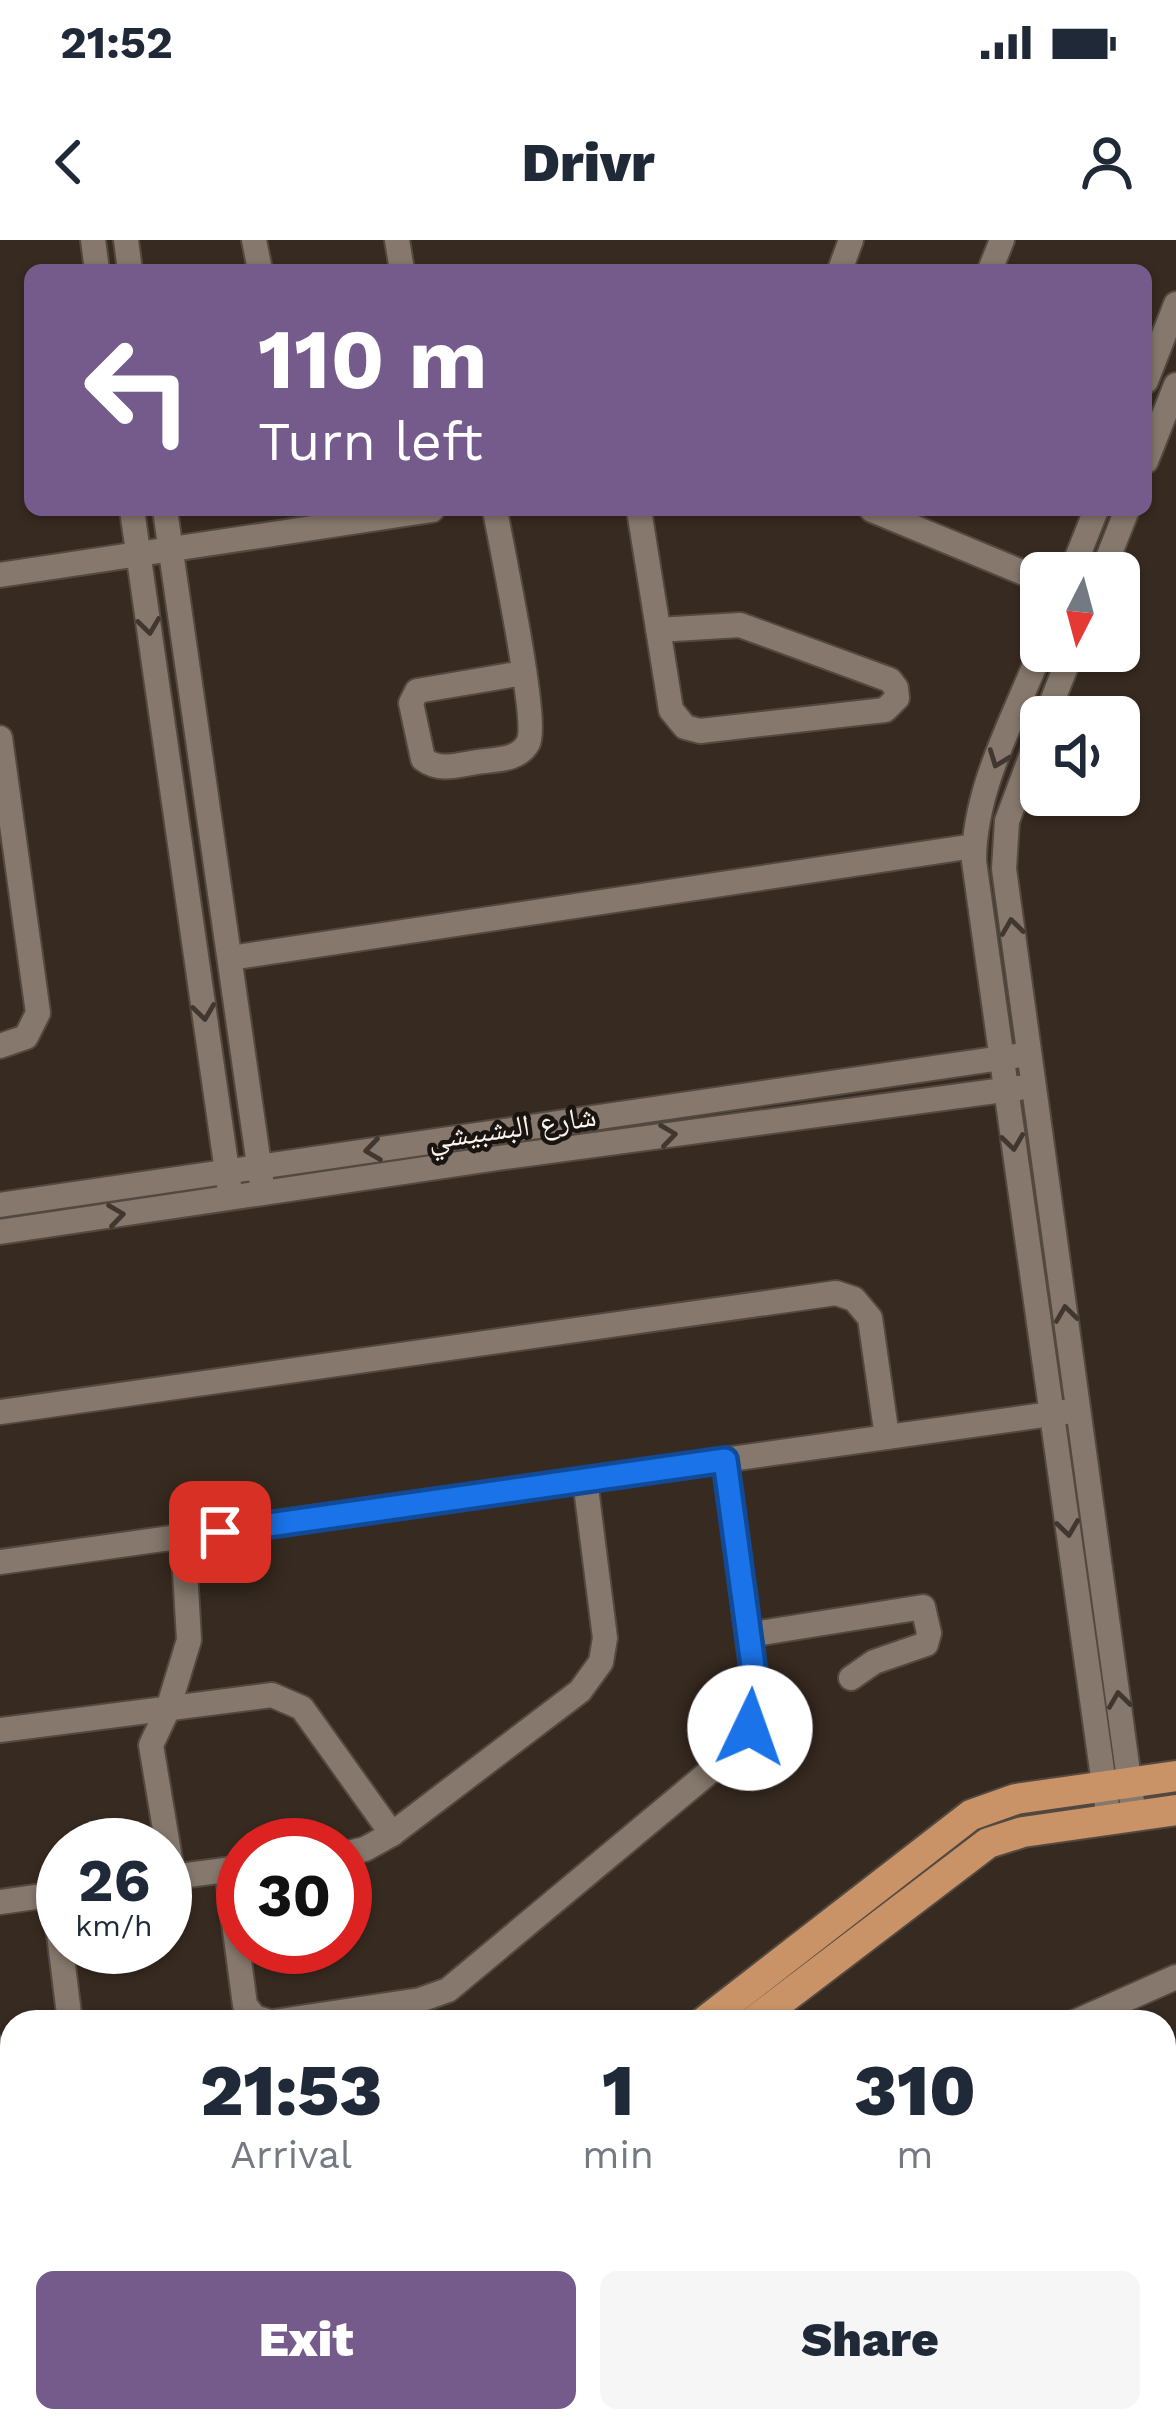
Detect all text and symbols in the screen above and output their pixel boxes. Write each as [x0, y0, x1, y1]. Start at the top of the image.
text: 21:52 [60, 16, 173, 69]
icon: back [36, 129, 102, 195]
icon: person [1074, 129, 1140, 195]
text: Drivr [521, 131, 655, 194]
text: 110 m [258, 310, 488, 408]
icon: left [60, 312, 216, 468]
text: Turn left [258, 410, 483, 473]
north arrow [1020, 552, 1140, 672]
map controls [1020, 552, 1140, 816]
one-way arrow [135, 616, 161, 636]
button: sound [1020, 696, 1140, 816]
one-way arrow [988, 747, 1013, 768]
one-way arrow [1000, 917, 1026, 937]
one-way arrow [190, 1002, 216, 1022]
street label: شارع البشبيشي [426, 1098, 599, 1163]
one-way arrow [658, 1123, 678, 1149]
one-way arrow [999, 1132, 1025, 1152]
one-way arrow [364, 1136, 383, 1162]
one-way arrow [106, 1203, 126, 1229]
one-way arrow [1054, 1304, 1080, 1323]
pin [169, 1481, 271, 1583]
icon: arrive [187, 1499, 253, 1565]
one-way arrow [1054, 1519, 1080, 1538]
position arrow [687, 1665, 813, 1791]
one-way arrow [1107, 1690, 1133, 1710]
speed limit sign: 30 [216, 1818, 372, 1974]
text: 26 [78, 1845, 150, 1916]
text: km/h [75, 1908, 153, 1943]
text: 21:53 [200, 2048, 382, 2132]
text: 1 [602, 2048, 634, 2132]
text: 310 [854, 2048, 976, 2132]
text: Arrival [230, 2132, 352, 2177]
text: min [582, 2132, 654, 2177]
text: m [896, 2132, 934, 2177]
button: Exit [36, 2271, 576, 2409]
button: Share [600, 2271, 1140, 2409]

